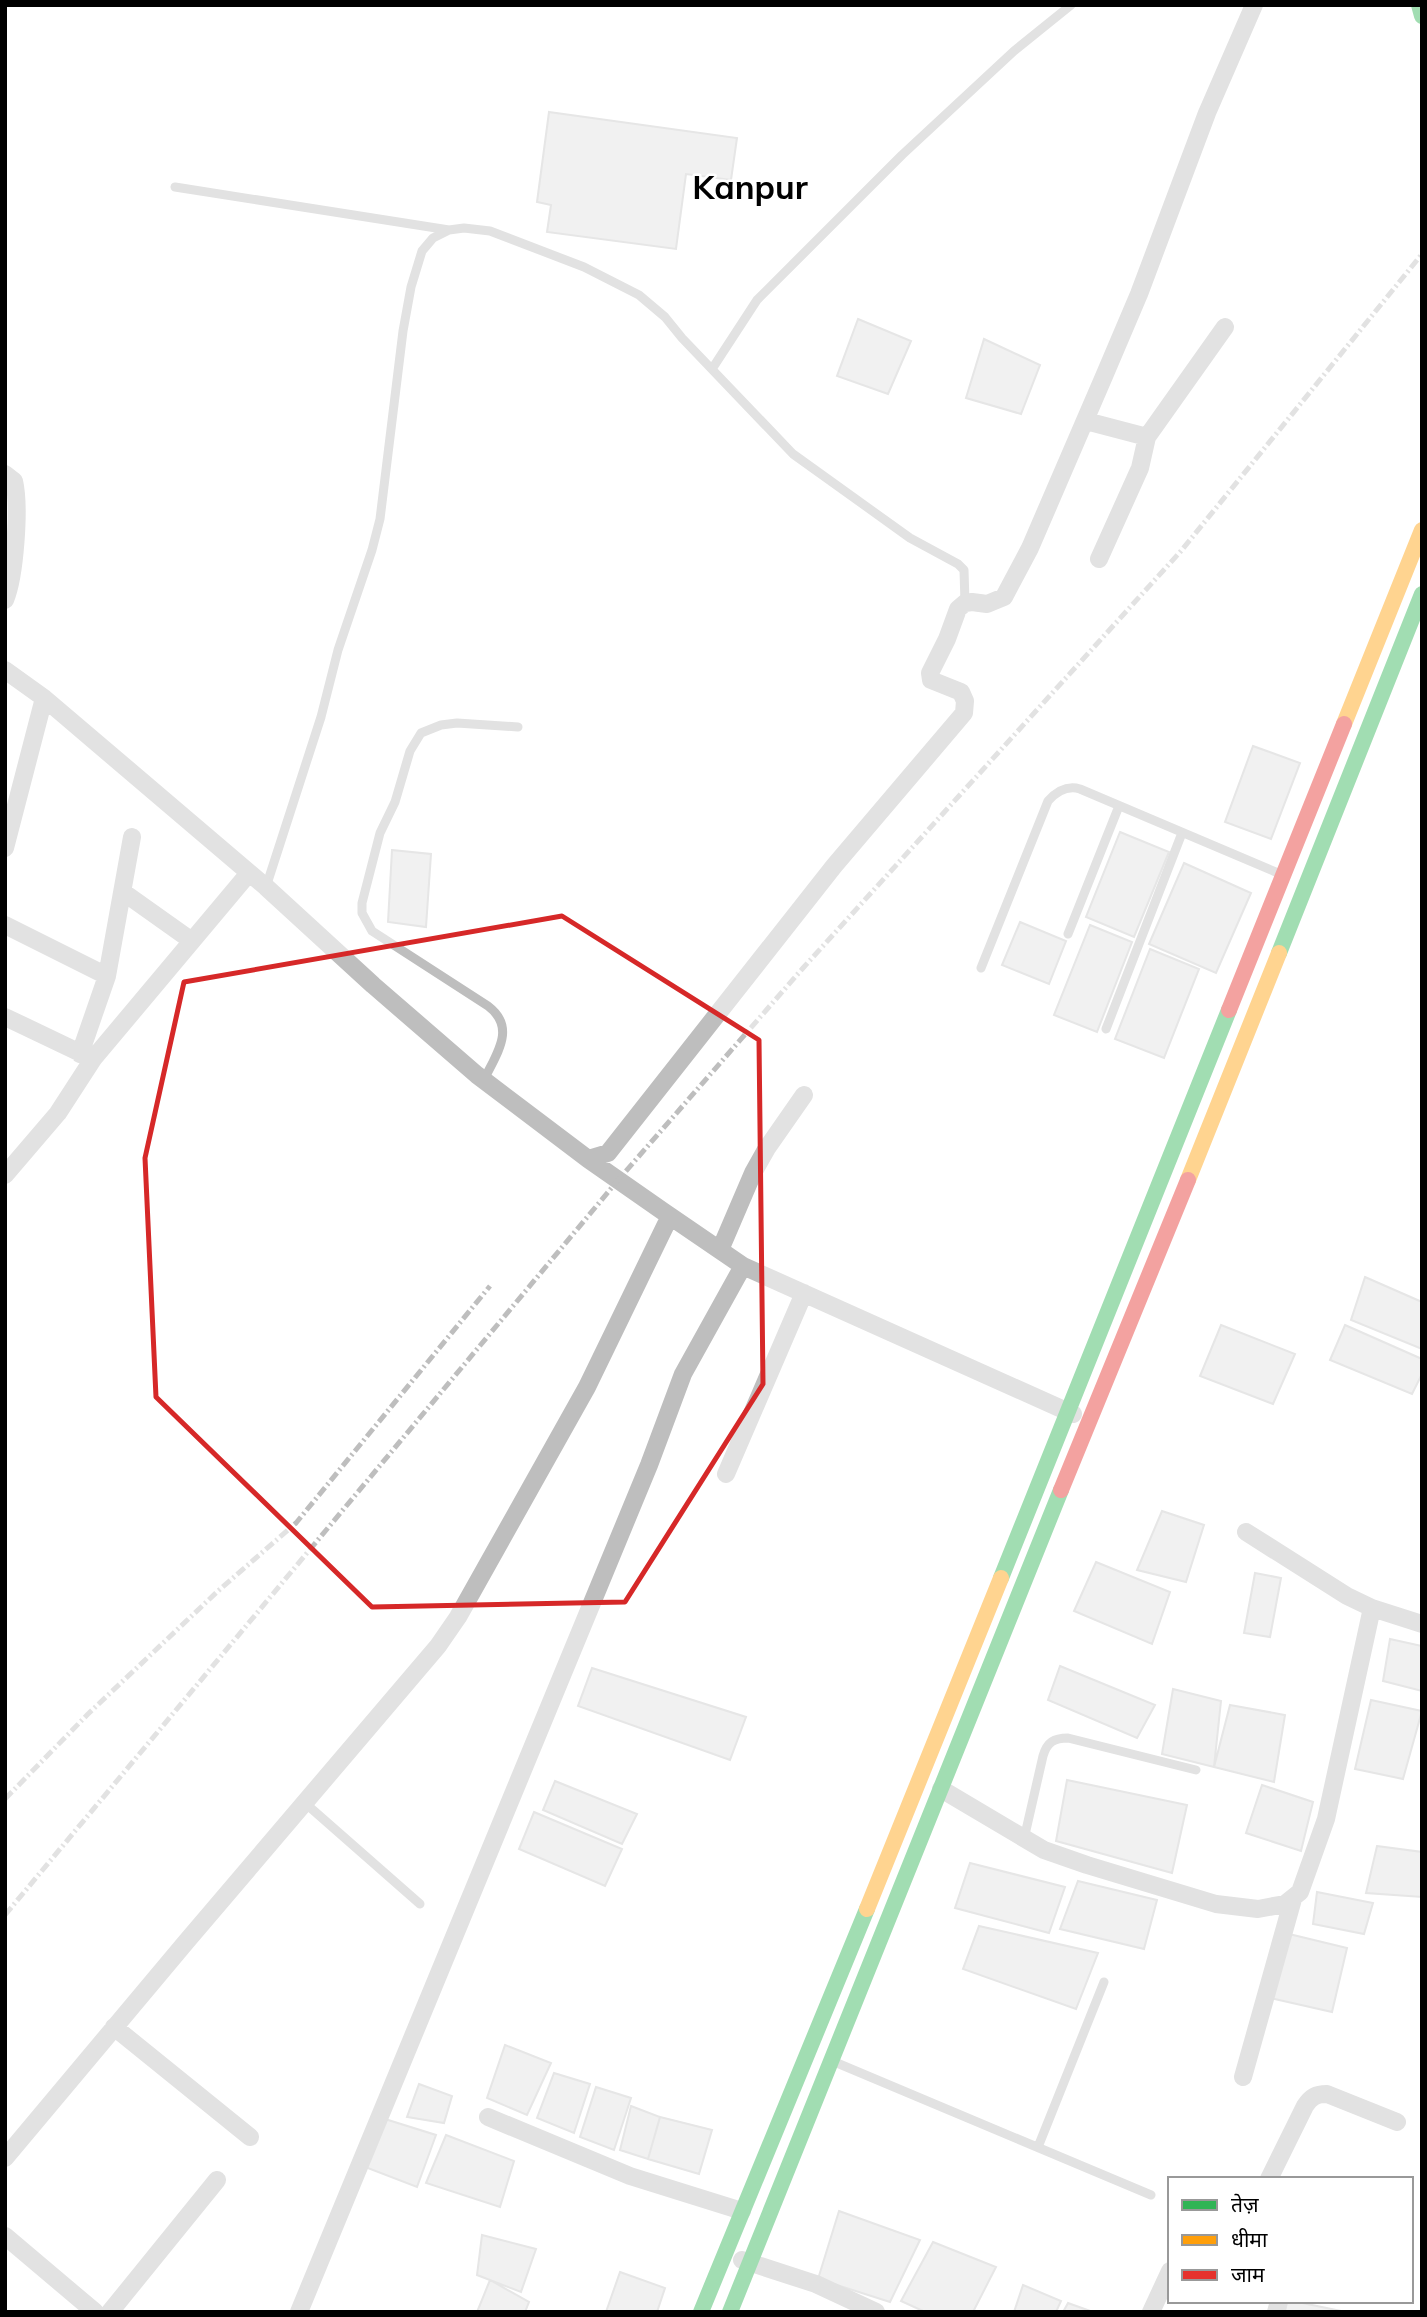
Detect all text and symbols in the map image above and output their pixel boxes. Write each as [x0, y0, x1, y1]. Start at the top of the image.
district label: Kanpur [692, 166, 808, 207]
legend [1168, 2177, 1413, 2303]
text: तेज़ [1231, 2191, 1259, 2217]
text: धीमा [1231, 2226, 1268, 2252]
text: जाम [1231, 2261, 1265, 2287]

